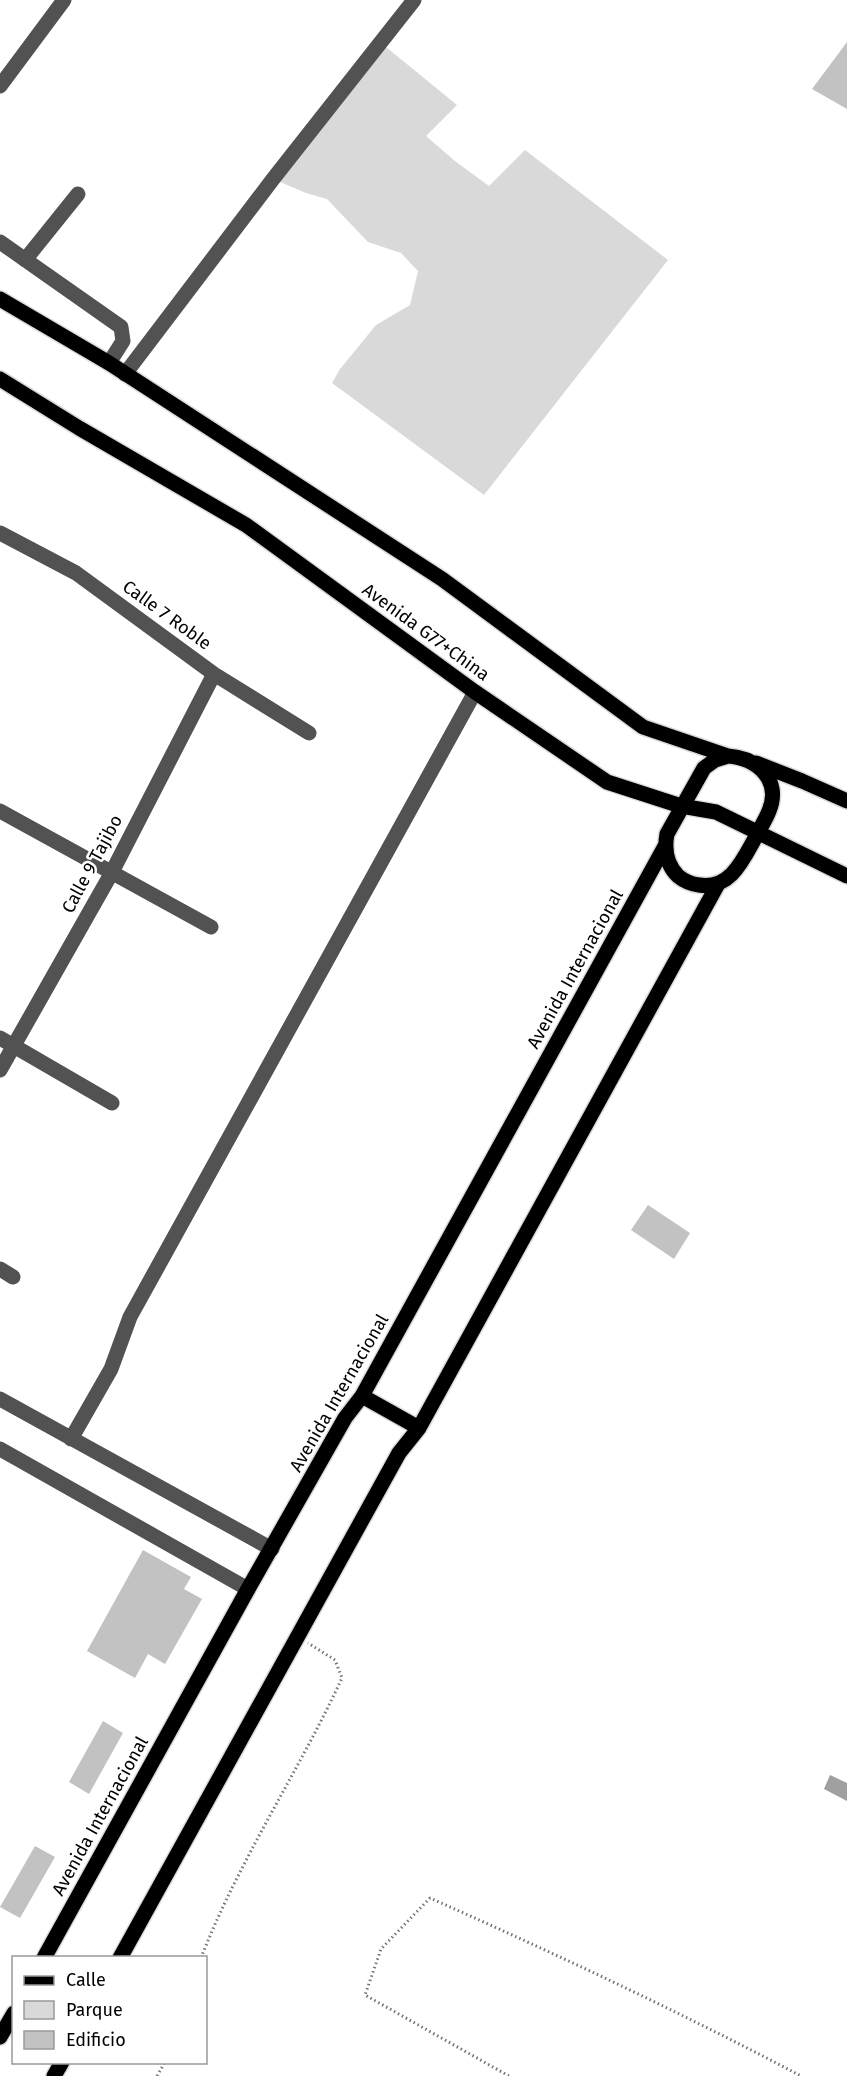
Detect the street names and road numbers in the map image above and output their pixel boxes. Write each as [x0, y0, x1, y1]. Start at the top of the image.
street label: Calle 7 Roble [118, 575, 216, 655]
street label: Avenida G77+China [358, 579, 494, 685]
street label: Calle 9 Tajibo [57, 811, 127, 917]
street label: Avenida Internacional [522, 886, 628, 1052]
street label: Avenida Internacional [285, 1310, 393, 1476]
street label: Avenida Internacional [47, 1733, 153, 1899]

